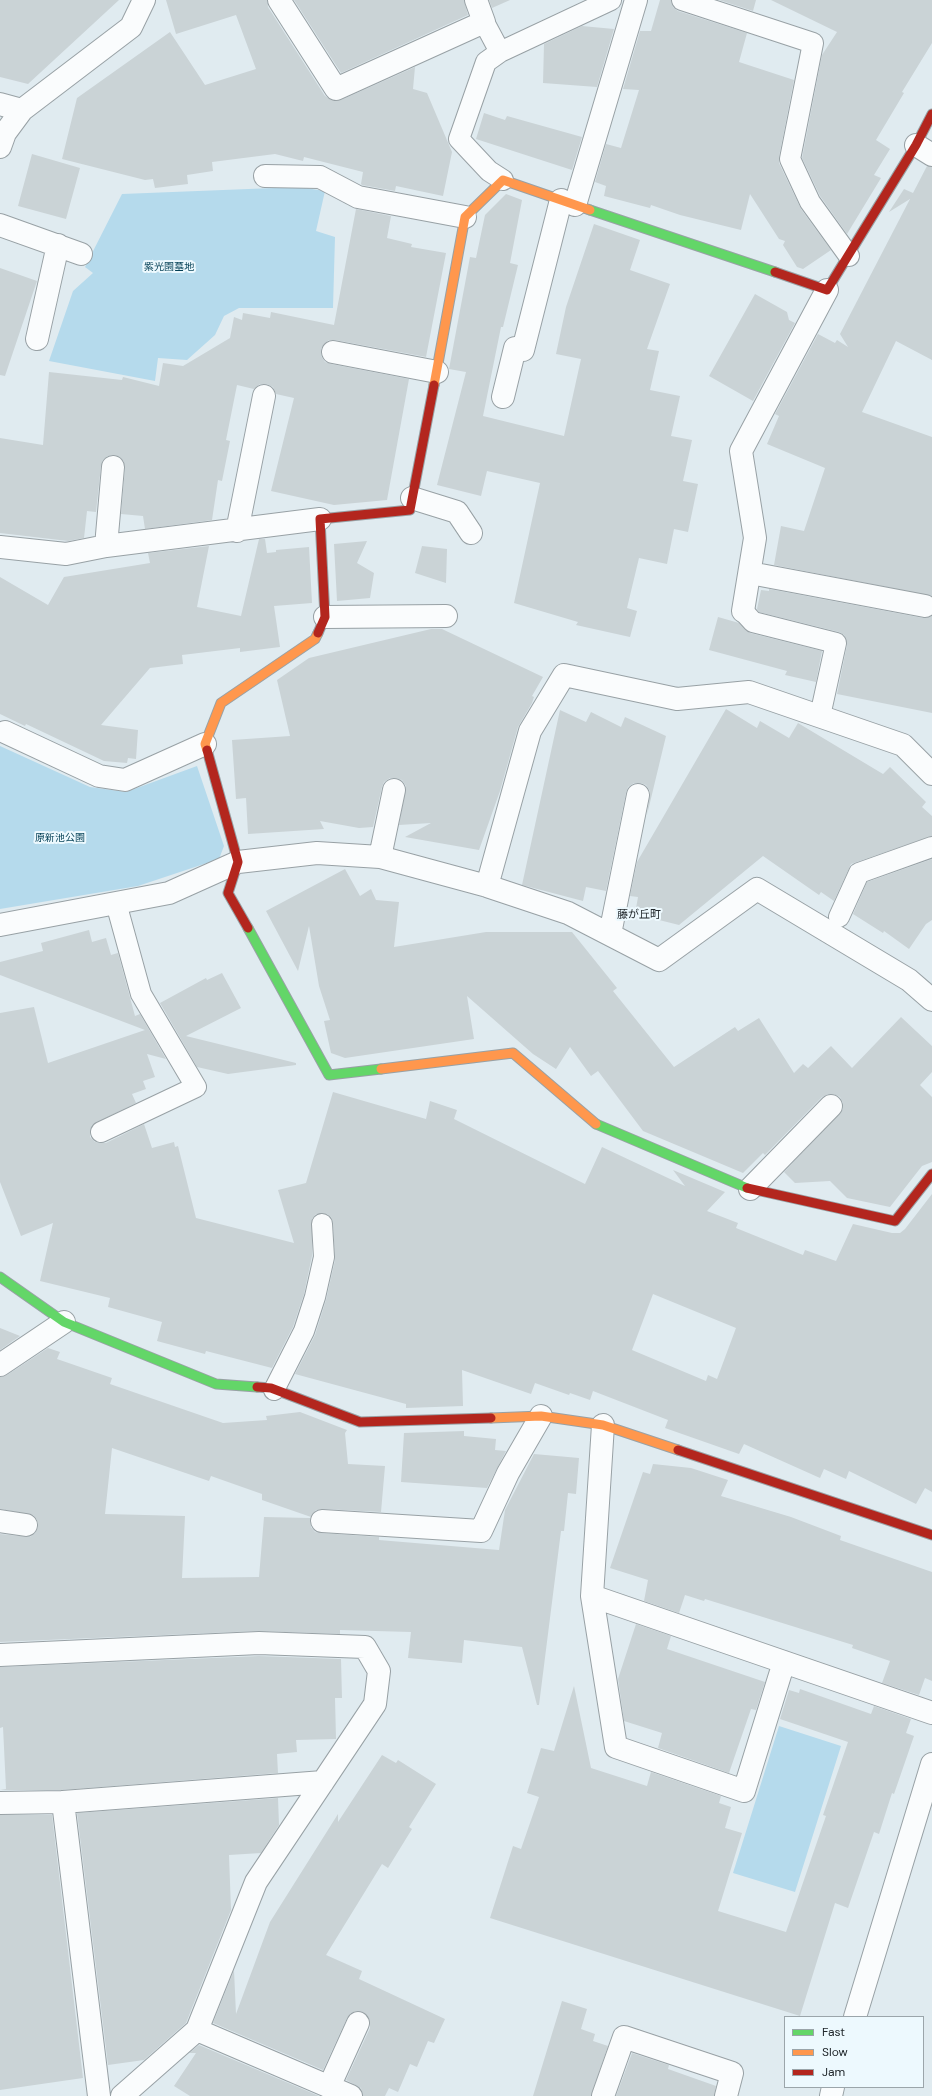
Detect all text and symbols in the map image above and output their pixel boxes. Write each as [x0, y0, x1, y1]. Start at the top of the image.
park label: 紫光園墓地 [144, 261, 194, 273]
park label: 原新池公園 [35, 832, 85, 844]
district label: 藤が丘町 [617, 908, 661, 922]
legend [784, 2016, 924, 2088]
text: Fast [822, 2024, 845, 2040]
text: Slow [822, 2044, 848, 2060]
text: Jam [822, 2064, 845, 2080]

